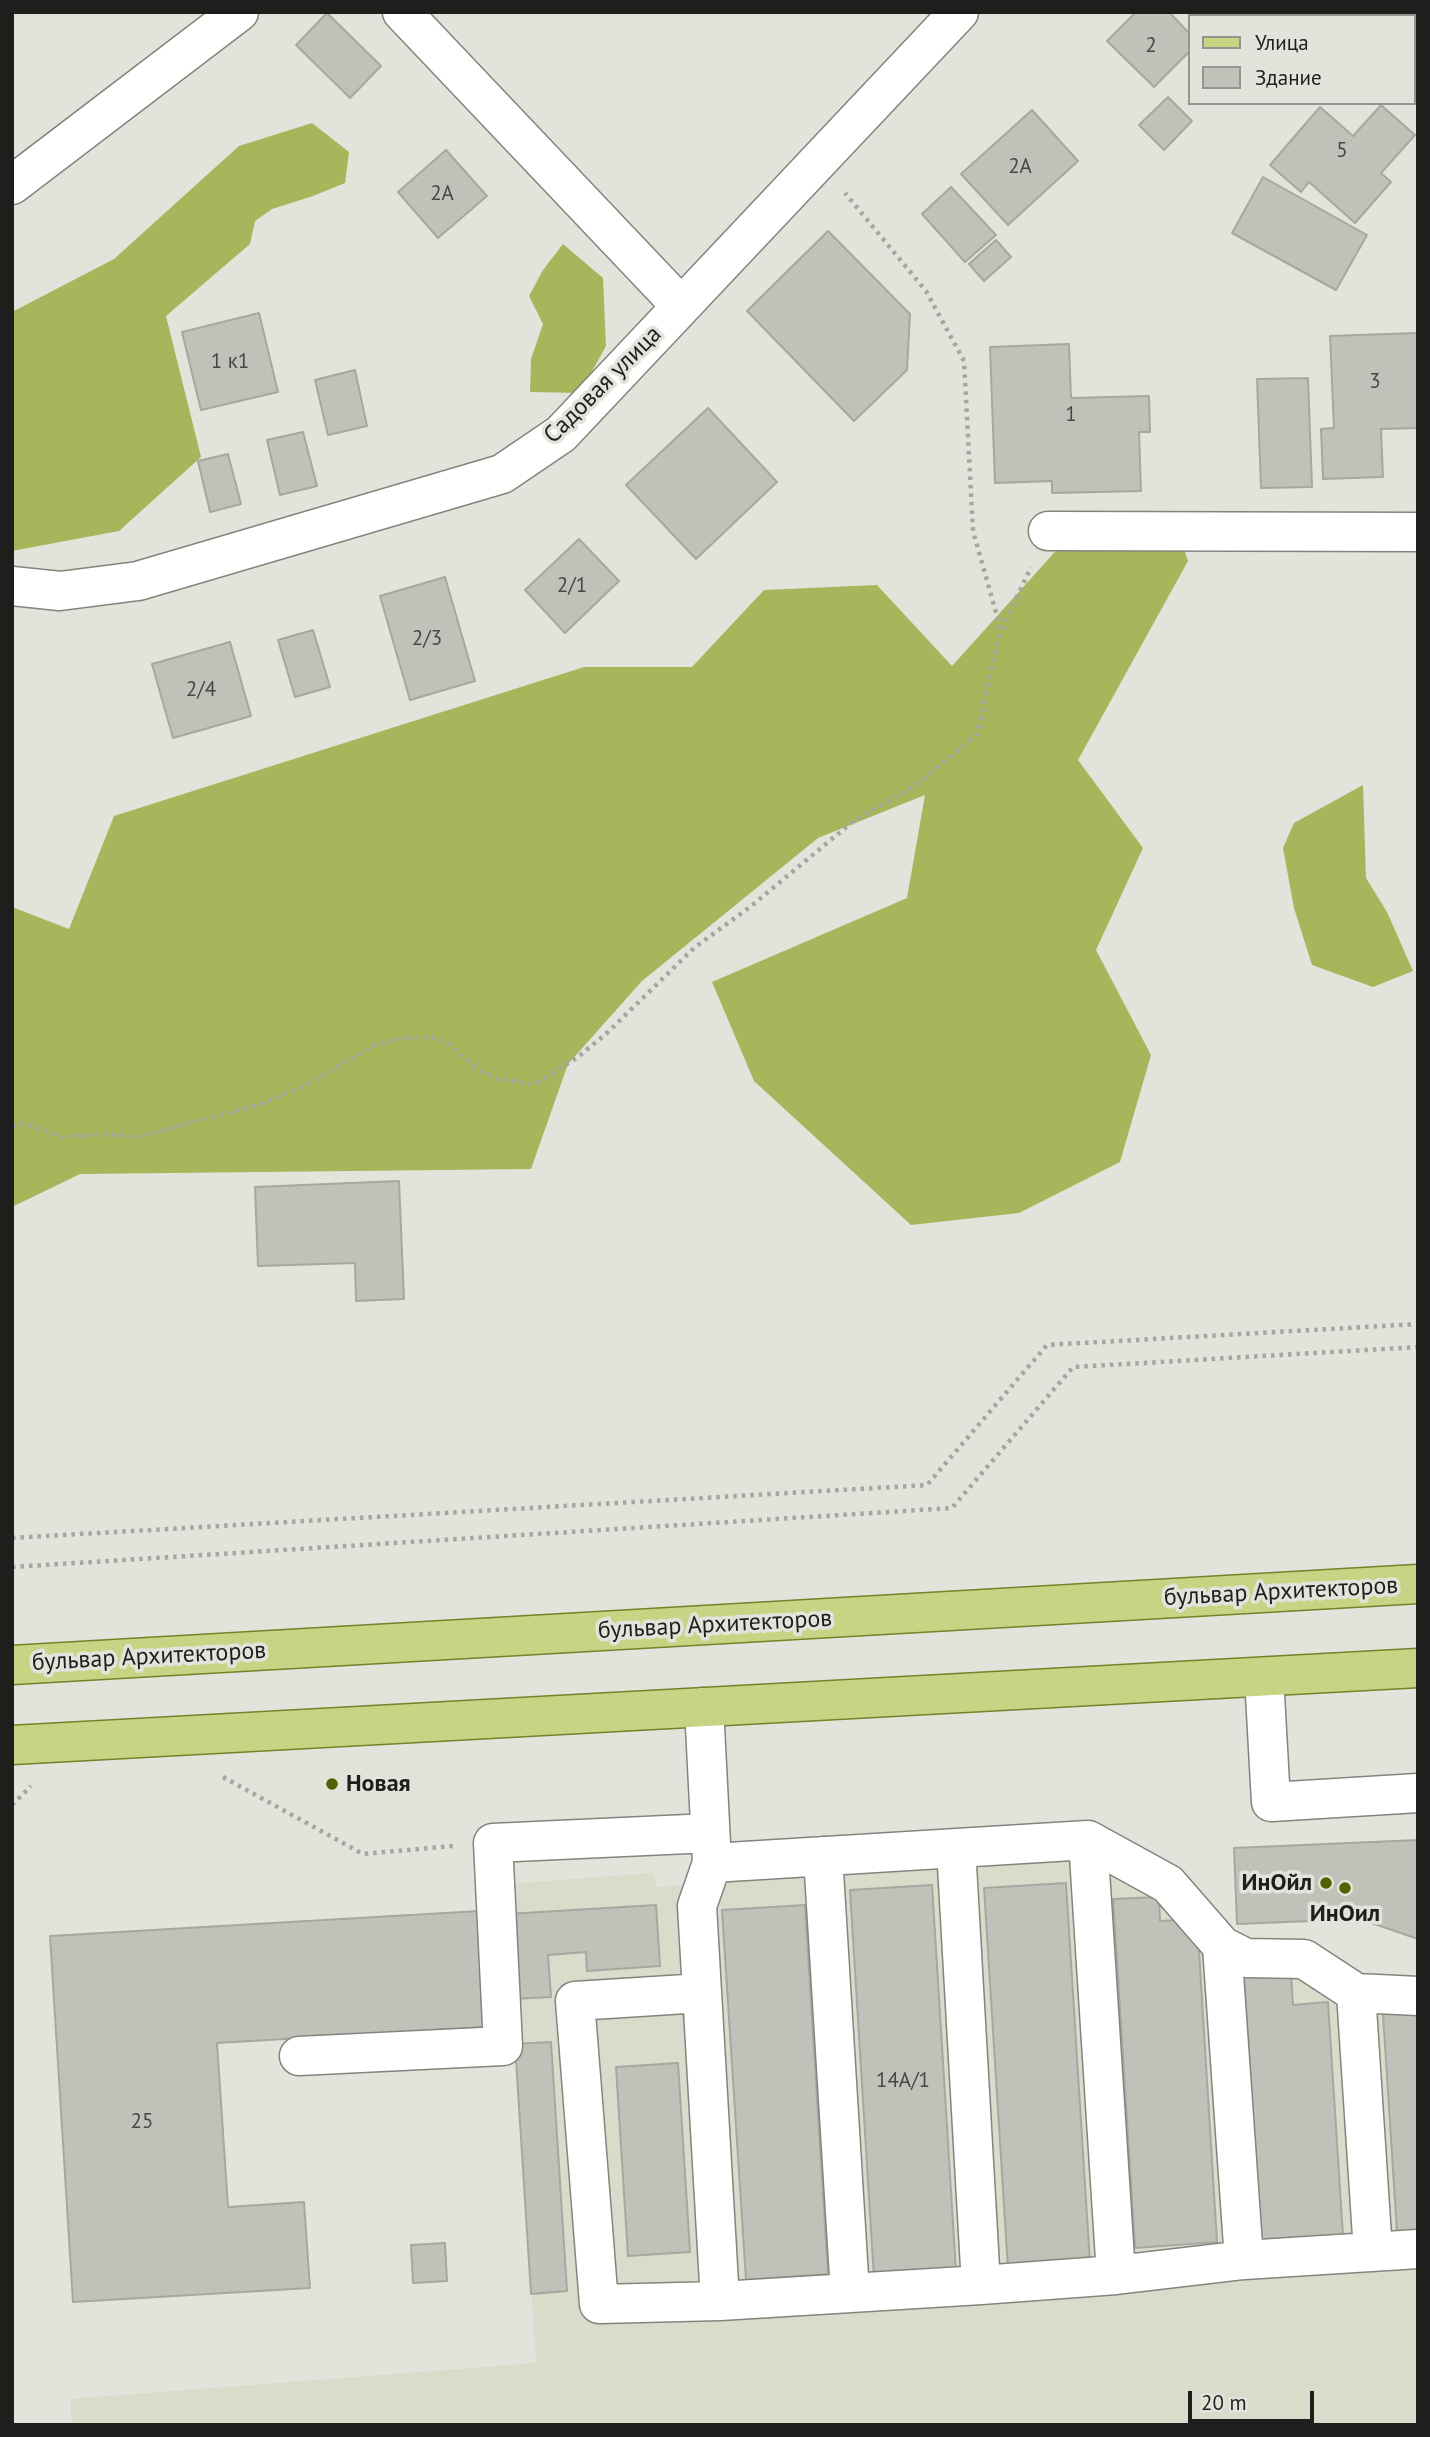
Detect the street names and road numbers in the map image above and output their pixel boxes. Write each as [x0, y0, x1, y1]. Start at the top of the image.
street label: Садовая улица [538, 320, 668, 450]
street label: бульвар Архитекторов [1163, 1571, 1399, 1613]
street label: бульвар Архитекторов [597, 1604, 833, 1646]
street label: бульвар Архитекторов [31, 1636, 267, 1678]

